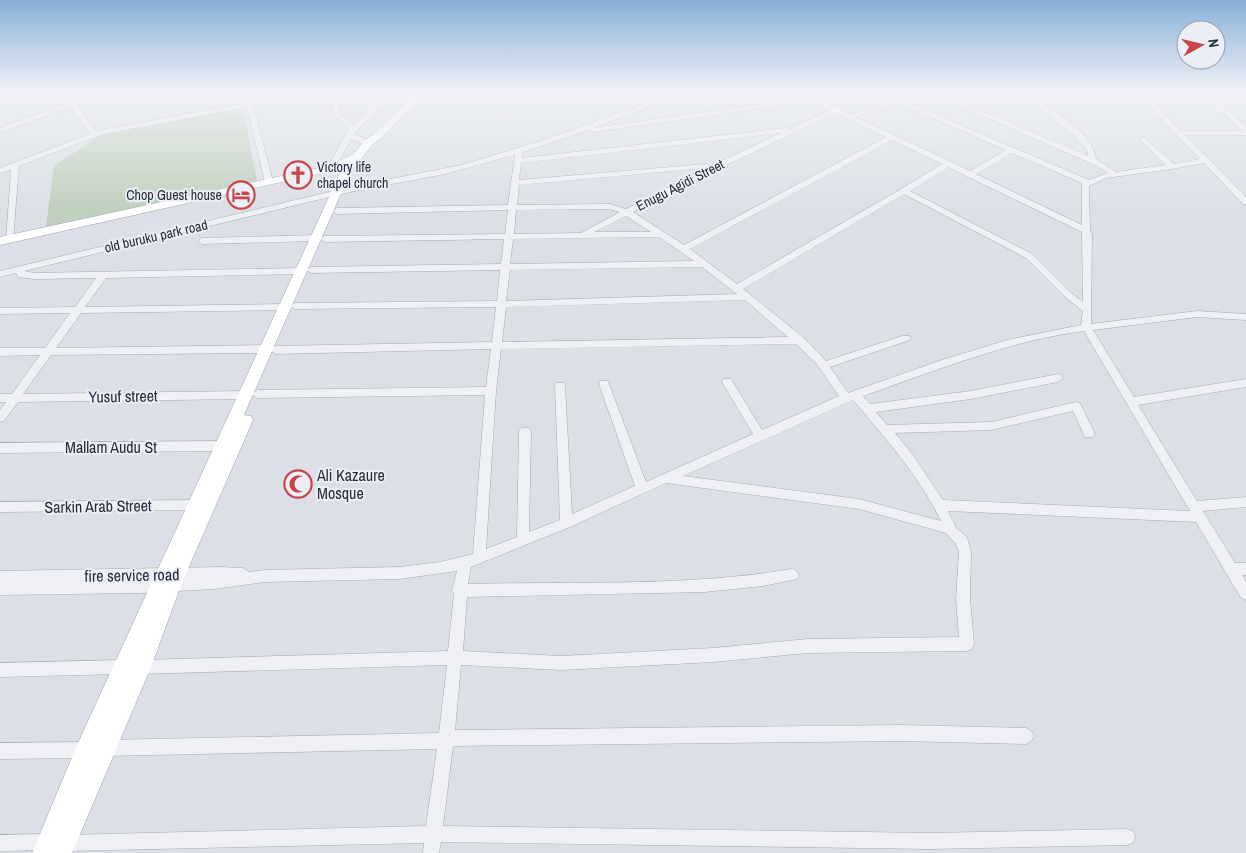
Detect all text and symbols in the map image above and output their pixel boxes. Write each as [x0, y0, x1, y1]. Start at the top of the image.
north arrow [1176, 20, 1226, 70]
text: N [1204, 38, 1223, 49]
street label: Enugu Agidi Street [633, 155, 727, 215]
place label: Victory life chapel church [317, 158, 388, 192]
church icon: Victory life chapel church [283, 160, 313, 190]
hotel icon: Chop Guest house [226, 180, 256, 210]
place label: Chop Guest house [126, 186, 222, 204]
street label: old buruku park road [103, 215, 209, 257]
street label: Yusuf street [88, 384, 158, 408]
street label: Mallam Audu St [65, 436, 157, 458]
place label: Ali Kazaure Mosque [316, 464, 385, 504]
mosque icon: Ali Kazaure Mosque [283, 469, 313, 499]
street label: Sarkin Arab Street [44, 494, 152, 518]
street label: fire service road [84, 563, 180, 587]

